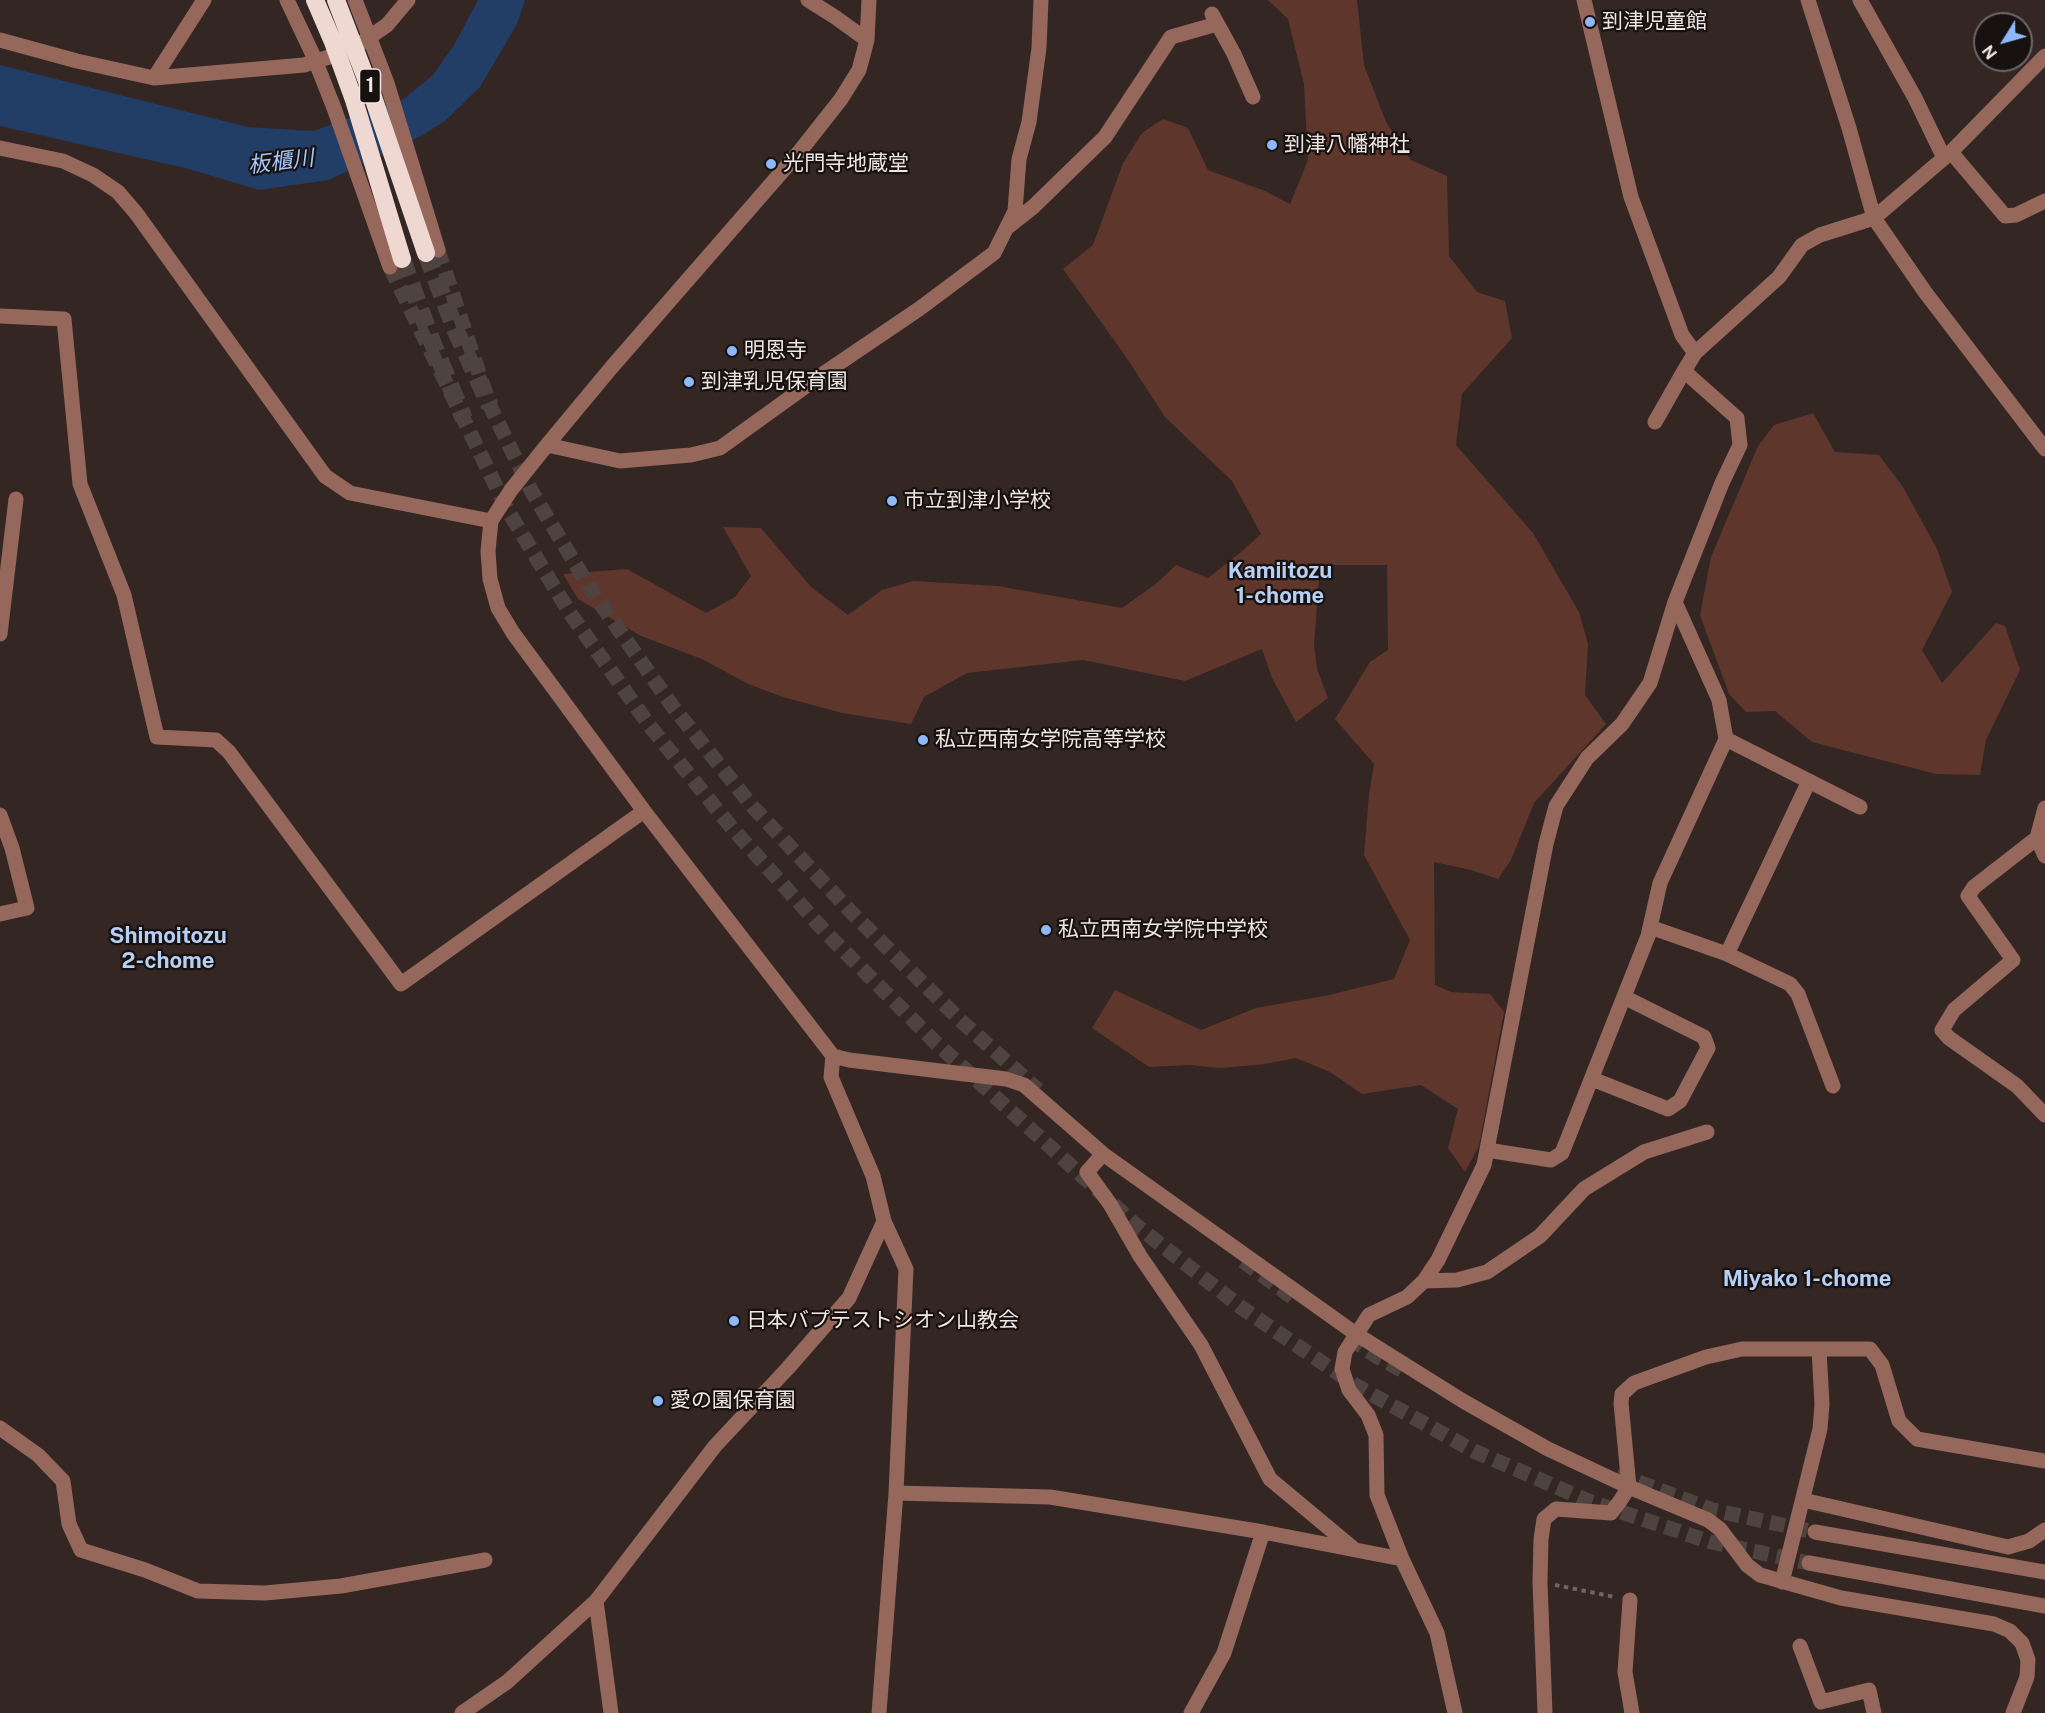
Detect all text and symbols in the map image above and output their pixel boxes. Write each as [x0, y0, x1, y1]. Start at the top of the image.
place label: 到津児童館 [1602, 9, 1707, 35]
north arrow [1973, 12, 2033, 72]
marker: 到津児童館 [1583, 15, 1597, 29]
text: N [1978, 41, 2001, 63]
road number: 1 [360, 69, 380, 103]
place label: 到津八幡神社 [1284, 132, 1410, 158]
marker: 到津八幡神社 [1265, 138, 1279, 152]
water label: 板櫃川 [247, 145, 315, 179]
place label: 光門寺地蔵堂 [783, 151, 909, 177]
marker: 光門寺地蔵堂 [764, 157, 778, 171]
place label: 明恩寺 [744, 338, 807, 364]
marker: 明恩寺 [725, 344, 739, 358]
place label: 到津乳児保育園 [701, 369, 848, 395]
marker: 到津乳児保育園 [682, 375, 696, 389]
place label: 市立到津小学校 [904, 488, 1051, 514]
marker: 市立到津小学校 [885, 494, 899, 508]
district label: Kamiitozu 1-chome [1228, 558, 1332, 610]
place label: 私立西南女学院高等学校 [935, 727, 1166, 753]
marker: 私立西南女学院高等学校 [916, 733, 930, 747]
place label: 私立西南女学院中学校 [1058, 917, 1268, 943]
district label: Shimoitozu 2-chome [109, 923, 227, 974]
marker: 私立西南女学院中学校 [1039, 923, 1053, 937]
district label: Miyako 1-chome [1723, 1266, 1891, 1292]
place label: 日本バプテストシオン山教会 [746, 1308, 1019, 1334]
marker: 日本バプテストシオン山教会 [727, 1314, 741, 1328]
place label: 愛の園保育園 [670, 1388, 796, 1414]
marker: 愛の園保育園 [651, 1394, 665, 1408]

